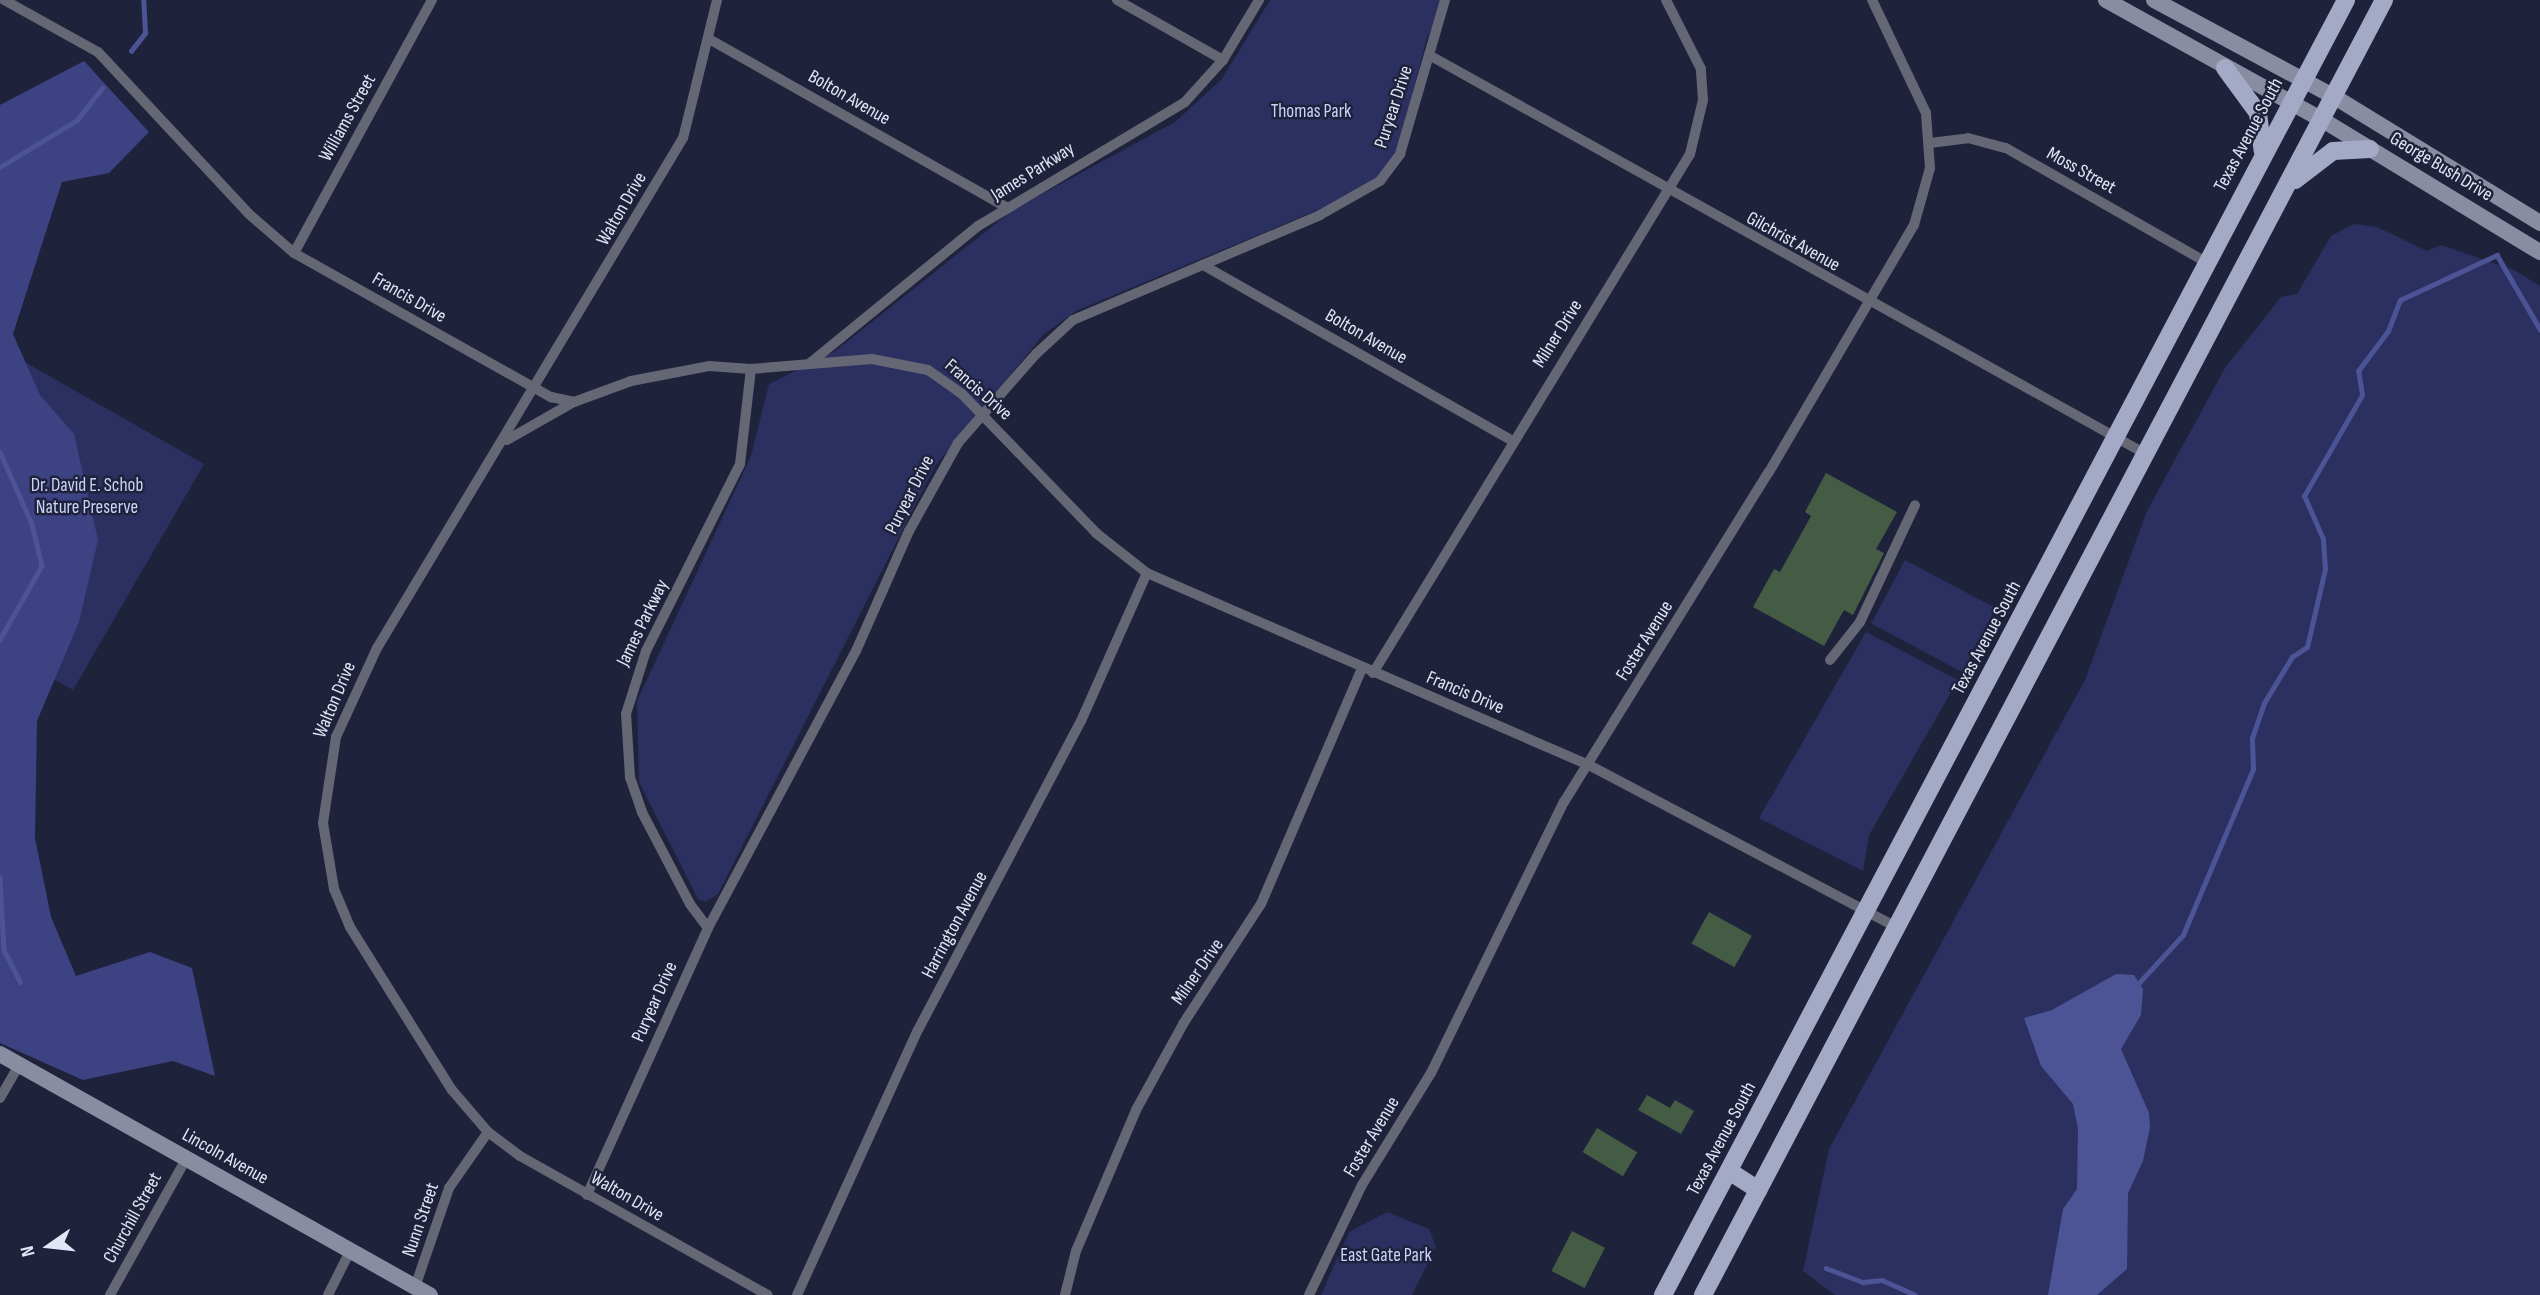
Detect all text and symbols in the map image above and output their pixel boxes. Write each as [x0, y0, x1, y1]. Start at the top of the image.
street label: Puryear Drive [1370, 63, 1418, 151]
street label: Bolton Avenue [804, 65, 894, 131]
street label: Williams Street [315, 70, 381, 166]
street label: Texas Avenue South [2209, 74, 2289, 196]
park label: Thomas Park [1271, 101, 1351, 123]
street label: George Bush Drive [2386, 127, 2496, 207]
street label: James Parkway [987, 138, 1079, 206]
street label: Moss Street [2042, 143, 2120, 199]
street label: Walton Drive [592, 168, 652, 250]
street label: Gilchrist Avenue [1742, 207, 1844, 277]
street label: Francis Drive [368, 268, 450, 328]
street label: Milner Drive [1528, 296, 1588, 372]
street label: Bolton Avenue [1321, 304, 1411, 370]
street label: Francis Drive [940, 355, 1016, 425]
street label: Puryear Drive [880, 452, 940, 538]
park label: Dr. David E. Schob Nature Preserve [31, 475, 143, 519]
street label: James Parkway [612, 576, 674, 670]
street label: Texas Avenue South [1947, 577, 2027, 699]
street label: Foster Avenue [1612, 597, 1678, 685]
street label: Walton Drive [309, 658, 361, 742]
street label: Francis Drive [1423, 667, 1507, 719]
street label: Harrington Avenue [917, 867, 993, 983]
street label: Milner Drive [1167, 934, 1229, 1010]
street label: Puryear Drive [627, 958, 683, 1046]
street label: Texas Avenue South [1682, 1078, 1762, 1200]
street label: Foster Avenue [1339, 1093, 1405, 1181]
street label: Lincoln Avenue [178, 1124, 272, 1190]
street label: Walton Drive [586, 1167, 668, 1227]
street label: Churchill Street [99, 1169, 167, 1267]
street label: Nunn Street [398, 1180, 444, 1260]
north arrow [14, 1211, 84, 1281]
text: N [16, 1243, 41, 1259]
park label: East Gate Park [1340, 1245, 1432, 1267]

